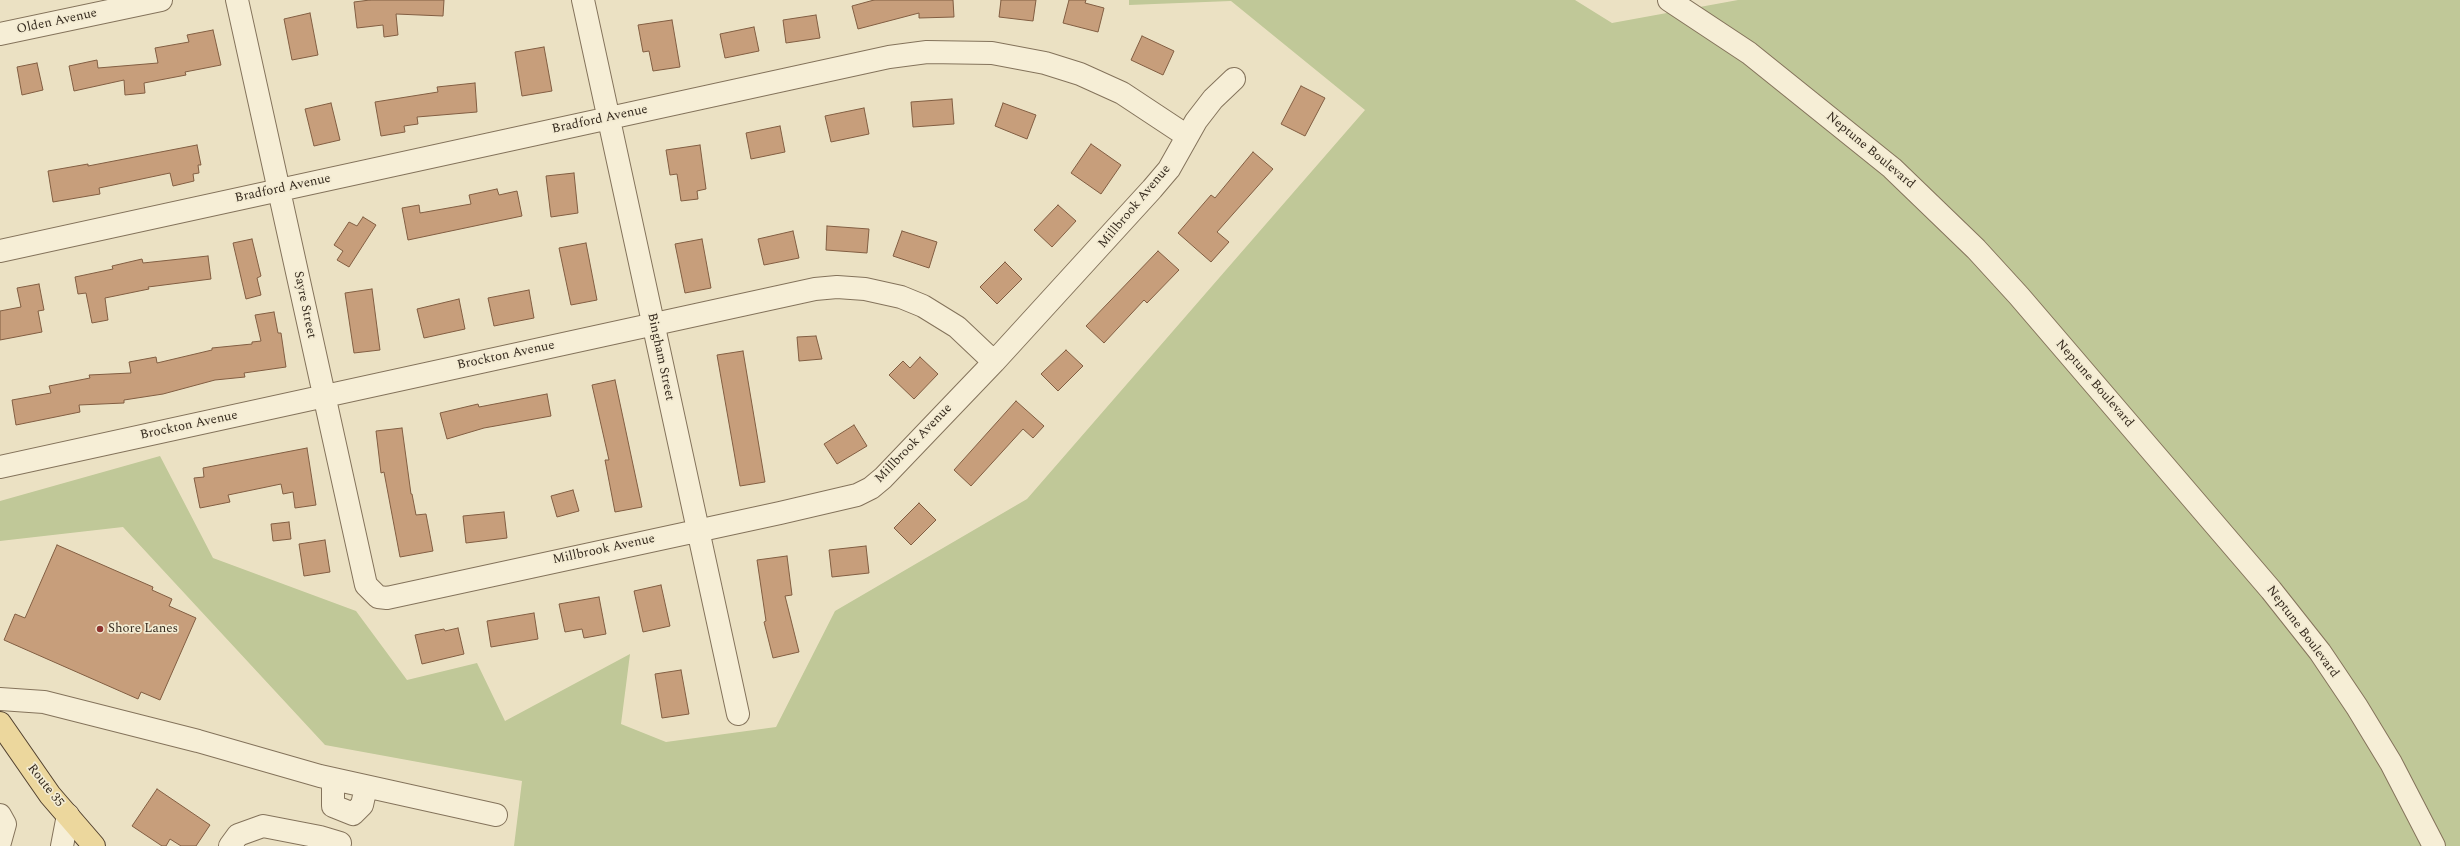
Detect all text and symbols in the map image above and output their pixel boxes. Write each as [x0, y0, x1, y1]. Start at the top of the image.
street label: Olden Avenue [15, 6, 99, 38]
street label: Bradford Avenue [551, 102, 649, 138]
street label: Neptune Boulevard [1822, 109, 1918, 193]
street label: Millbrook Avenue [1096, 162, 1174, 252]
street label: Bradford Avenue [234, 171, 332, 207]
street label: Sayre Street [289, 270, 319, 340]
street label: Bingham Street [643, 312, 677, 402]
street label: Neptune Boulevard [2052, 337, 2136, 431]
street label: Brockton Avenue [456, 338, 556, 374]
street label: Millbrook Avenue [872, 401, 956, 487]
street label: Brockton Avenue [139, 408, 239, 444]
street label: Millbrook Avenue [551, 532, 657, 568]
street label: Neptune Boulevard [2262, 583, 2342, 681]
place label: Shore Lanes [108, 621, 178, 637]
marker: Shore Lanes [95, 624, 105, 634]
street label: Route 35 [23, 761, 67, 811]

